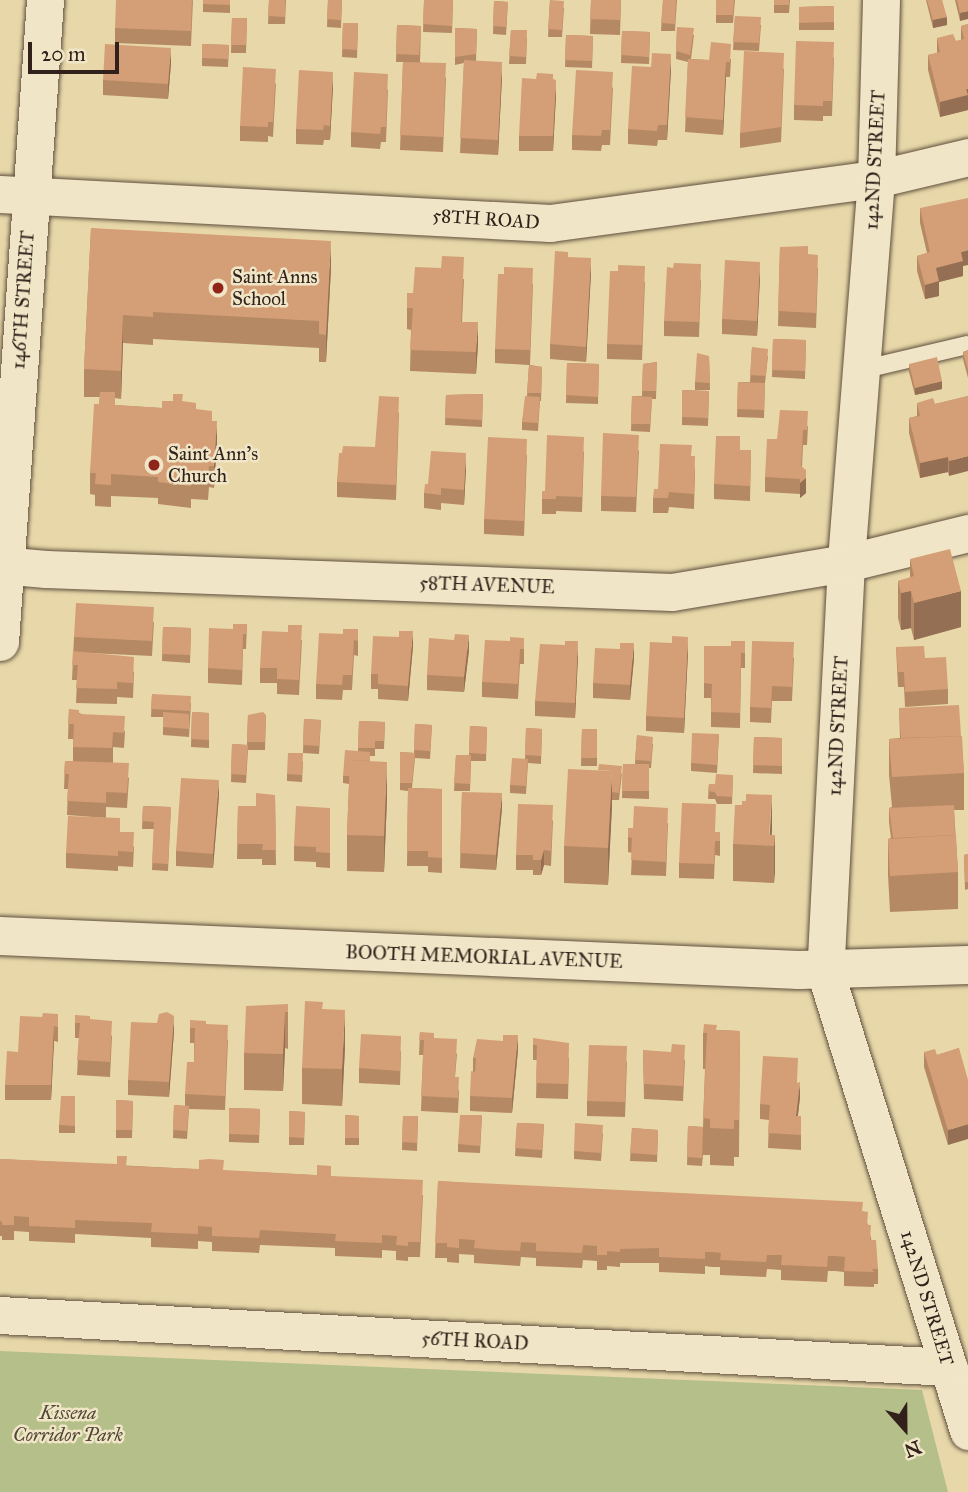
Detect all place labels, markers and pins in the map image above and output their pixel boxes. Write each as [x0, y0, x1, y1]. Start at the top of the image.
place label: Saint Anns School [232, 266, 317, 310]
marker: Saint Anns School [210, 280, 226, 296]
place label: Saint Ann's Church [168, 443, 258, 487]
marker: Saint Ann's Church [146, 457, 162, 473]

